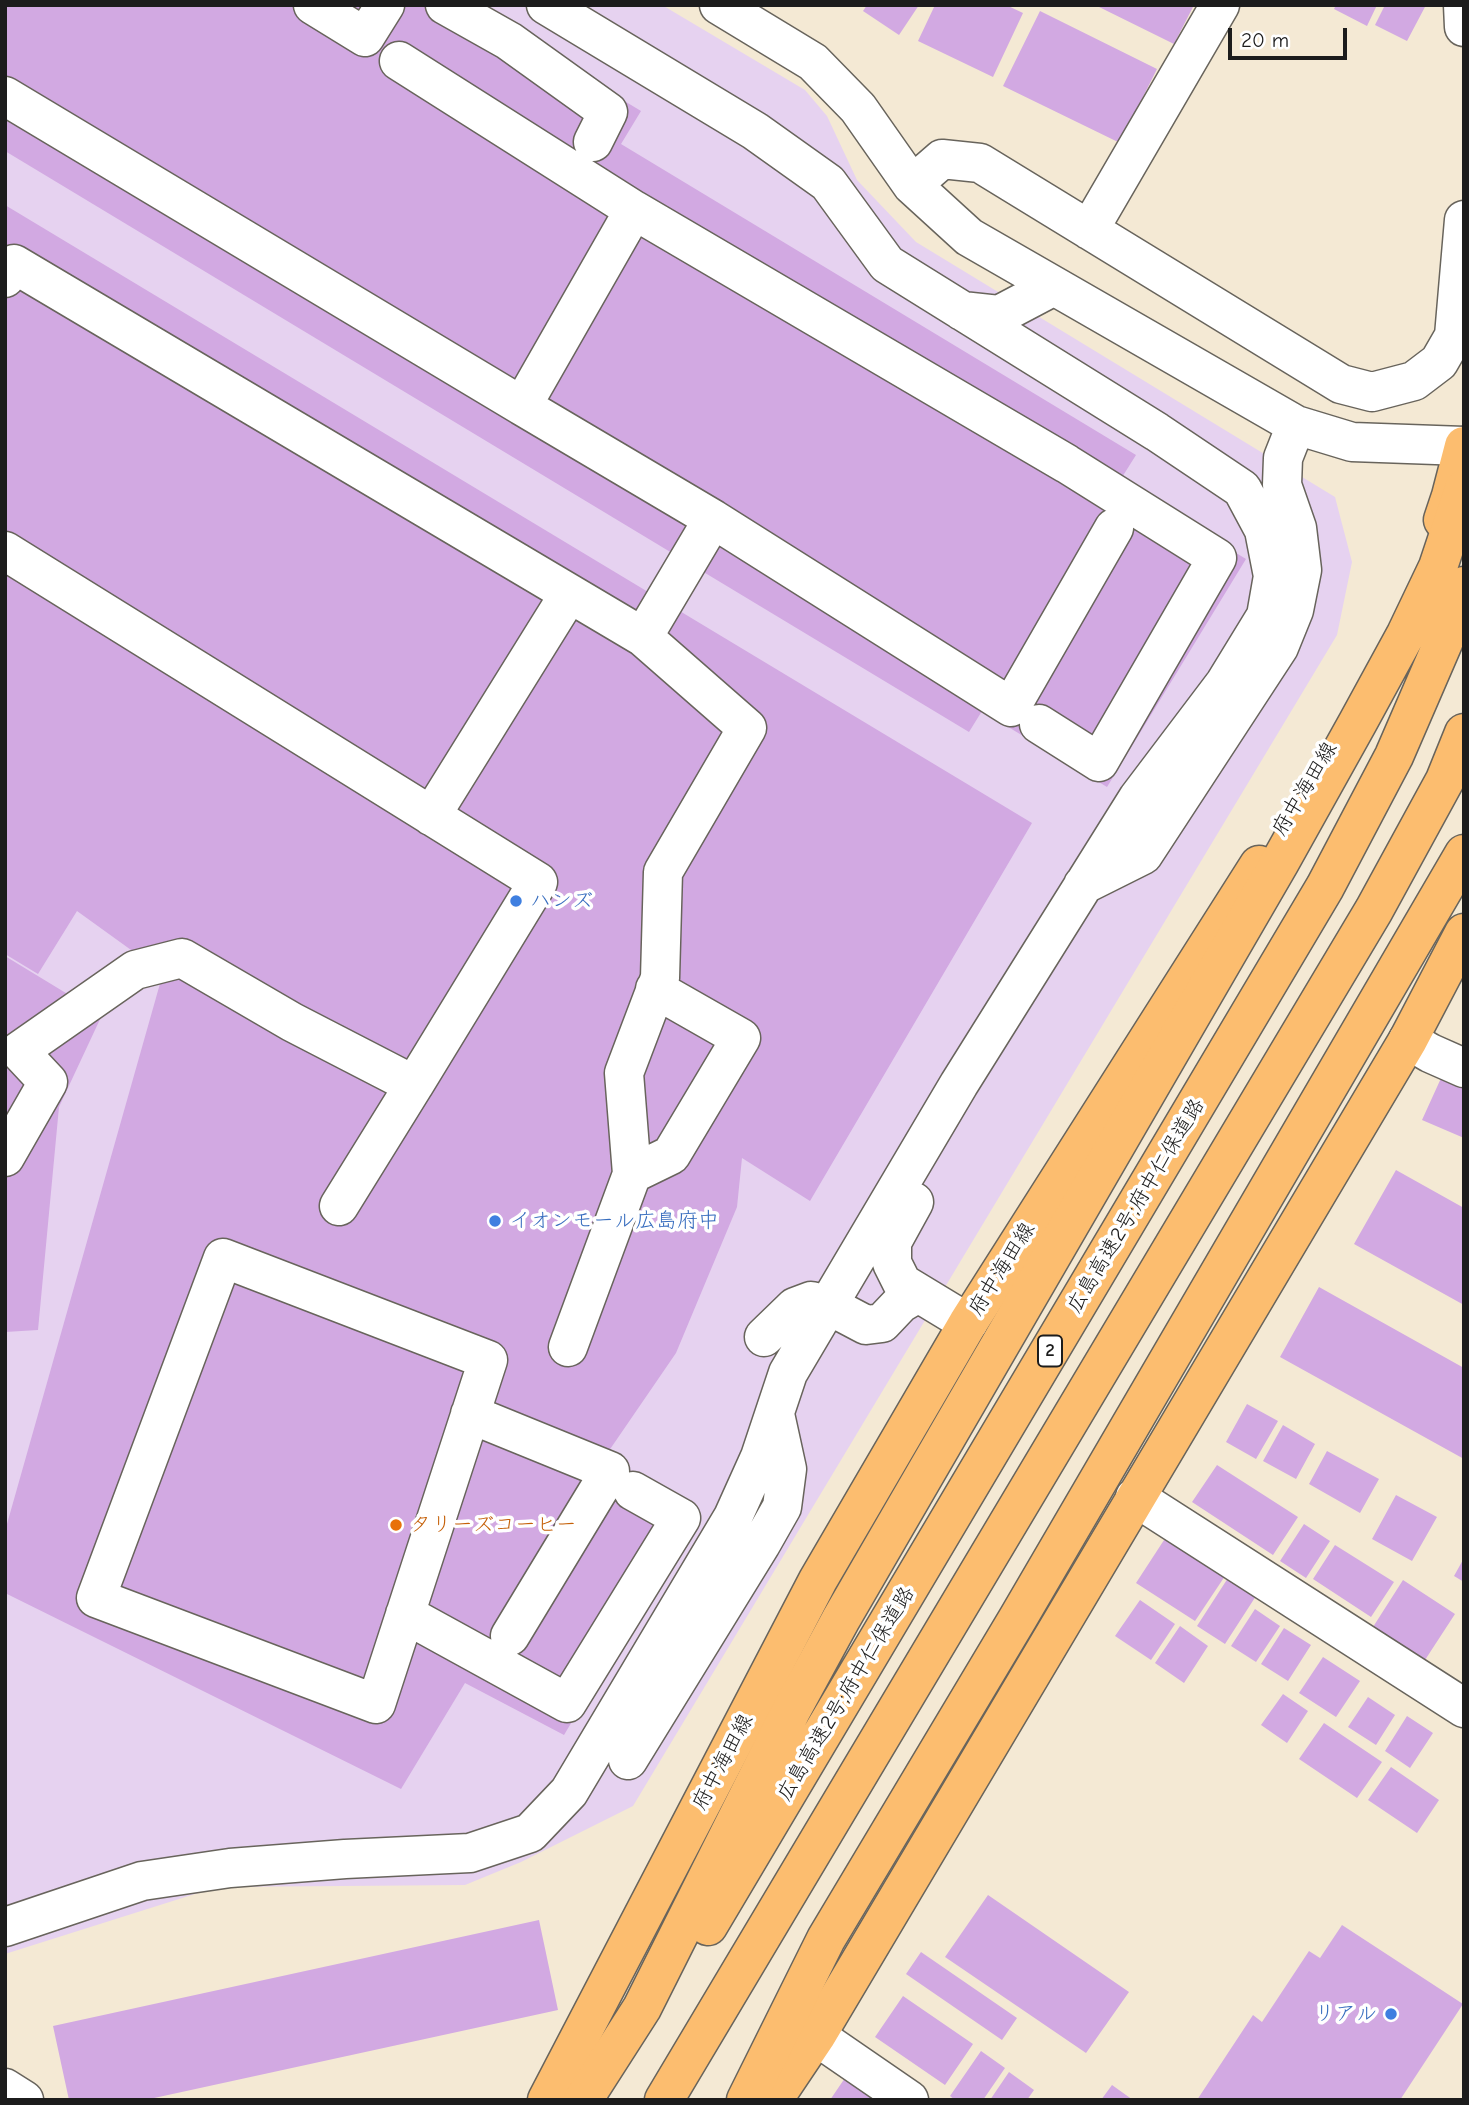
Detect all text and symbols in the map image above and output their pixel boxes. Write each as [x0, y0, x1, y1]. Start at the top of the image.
scale bar [1231, 14, 1350, 58]
text: 20 m [1241, 28, 1289, 52]
street label: 府中海田線 [1267, 738, 1343, 840]
place label: ハンズ [530, 888, 593, 914]
marker: ハンズ [508, 893, 524, 909]
street label: 広島高速2号;府中仁保道路 [1062, 1094, 1210, 1318]
place label: イオンモール広島府中 [509, 1208, 719, 1234]
marker: イオンモール広島府中 [487, 1213, 503, 1229]
street label: 府中海田線 [963, 1218, 1041, 1320]
road number: 2 [1038, 1336, 1062, 1366]
place label: タリーズコーヒー [410, 1512, 577, 1538]
marker: タリーズコーヒー [388, 1517, 404, 1533]
street label: 広島高速2号;府中仁保道路 [772, 1582, 920, 1806]
street label: 府中海田線 [687, 1710, 759, 1814]
place label: リアル [1314, 2001, 1377, 2027]
marker: リアル [1383, 2006, 1399, 2022]

